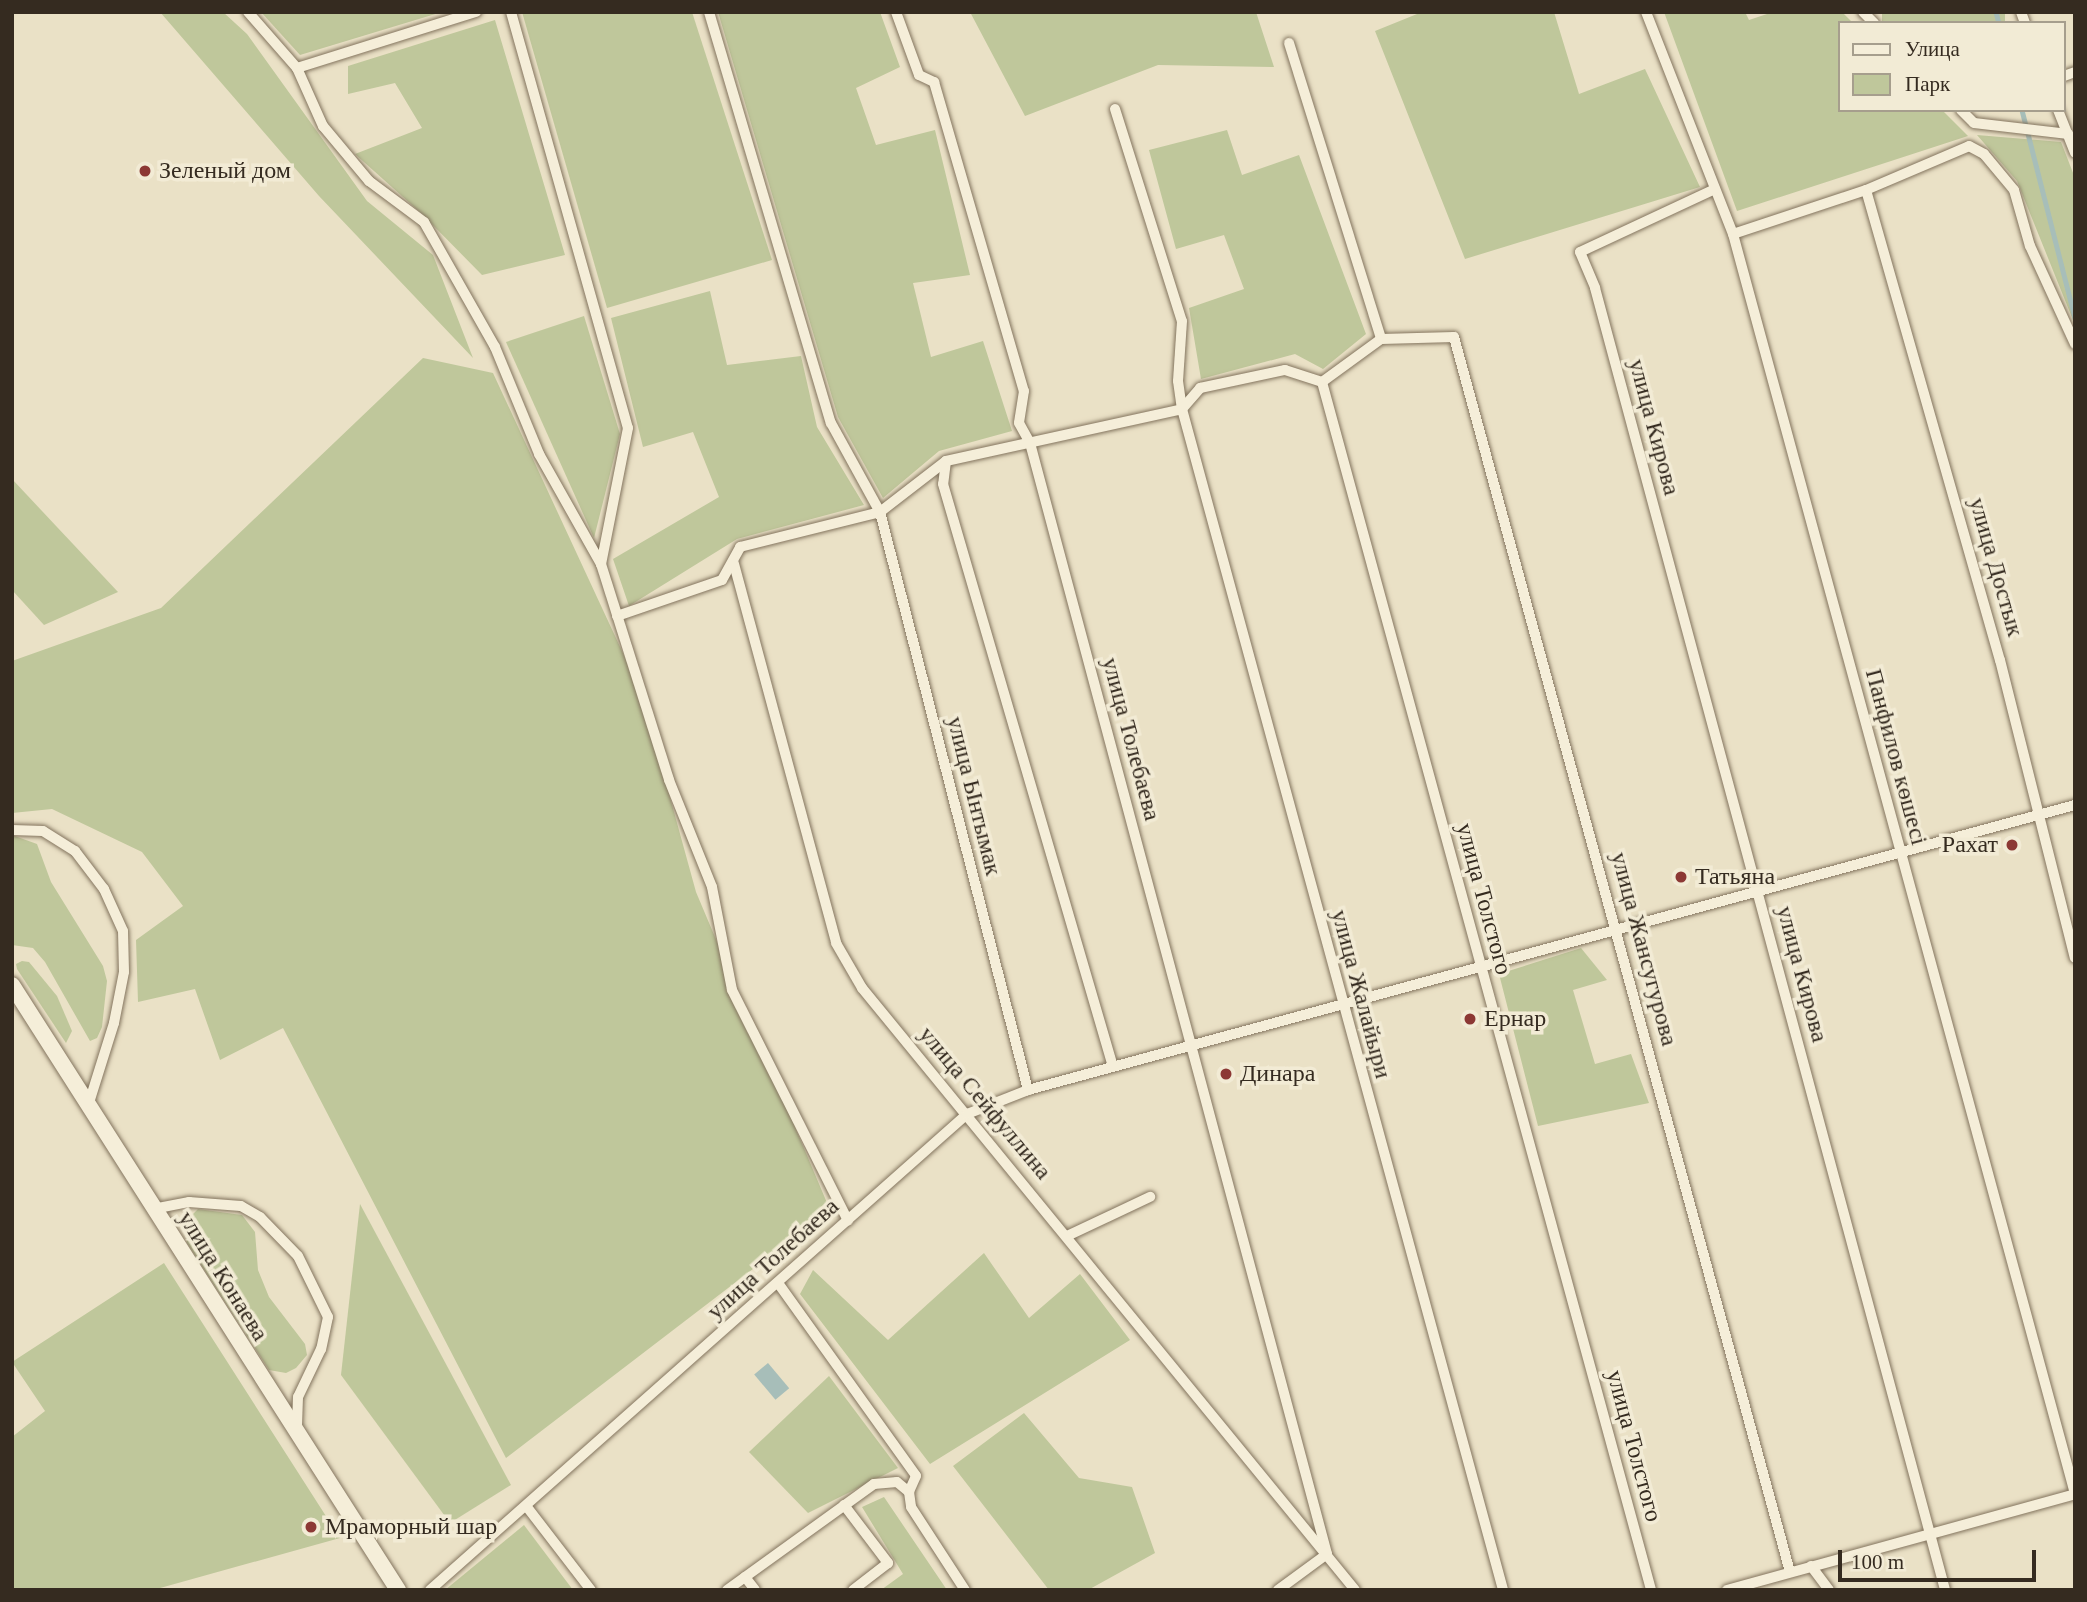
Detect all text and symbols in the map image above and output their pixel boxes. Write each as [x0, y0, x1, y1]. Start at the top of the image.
legend [1839, 21, 2066, 112]
text: Улица [1905, 37, 1960, 61]
text: Парк [1905, 72, 1950, 96]
place label: Зеленый дом [159, 157, 291, 185]
marker: Зеленый дом [137, 163, 153, 179]
street label: улица Кирова [1622, 356, 1686, 498]
street label: улица Достык [1962, 494, 2030, 640]
street label: улица Толебаева [1095, 654, 1167, 824]
street label: Панфилов көшесі [1859, 666, 1933, 848]
street label: улица Ынтымак [940, 713, 1008, 879]
street label: улица Толстого [1450, 820, 1518, 978]
place label: Рахат [1942, 831, 1998, 859]
marker: Рахат [2004, 837, 2020, 853]
street label: улица Жансугурова [1604, 849, 1684, 1049]
place label: Татьяна [1695, 863, 1775, 891]
marker: Татьяна [1673, 869, 1689, 885]
street label: улица Кирова [1770, 903, 1834, 1045]
street label: улица Жалайыри [1325, 906, 1397, 1082]
place label: Ернар [1484, 1005, 1546, 1033]
marker: Ернар [1462, 1011, 1478, 1027]
street label: улица Сейфуллина [913, 1020, 1057, 1186]
place label: Динара [1240, 1060, 1315, 1088]
marker: Динара [1218, 1066, 1234, 1082]
street label: улица Толебаева [701, 1192, 845, 1326]
street label: улица Конаева [172, 1206, 274, 1346]
street label: улица Толстого [1600, 1367, 1668, 1525]
place label: Мраморный шар [325, 1513, 497, 1541]
marker: Мраморный шар [303, 1519, 319, 1535]
scale bar [1842, 1536, 2040, 1580]
text: 100 m [1851, 1550, 1904, 1574]

